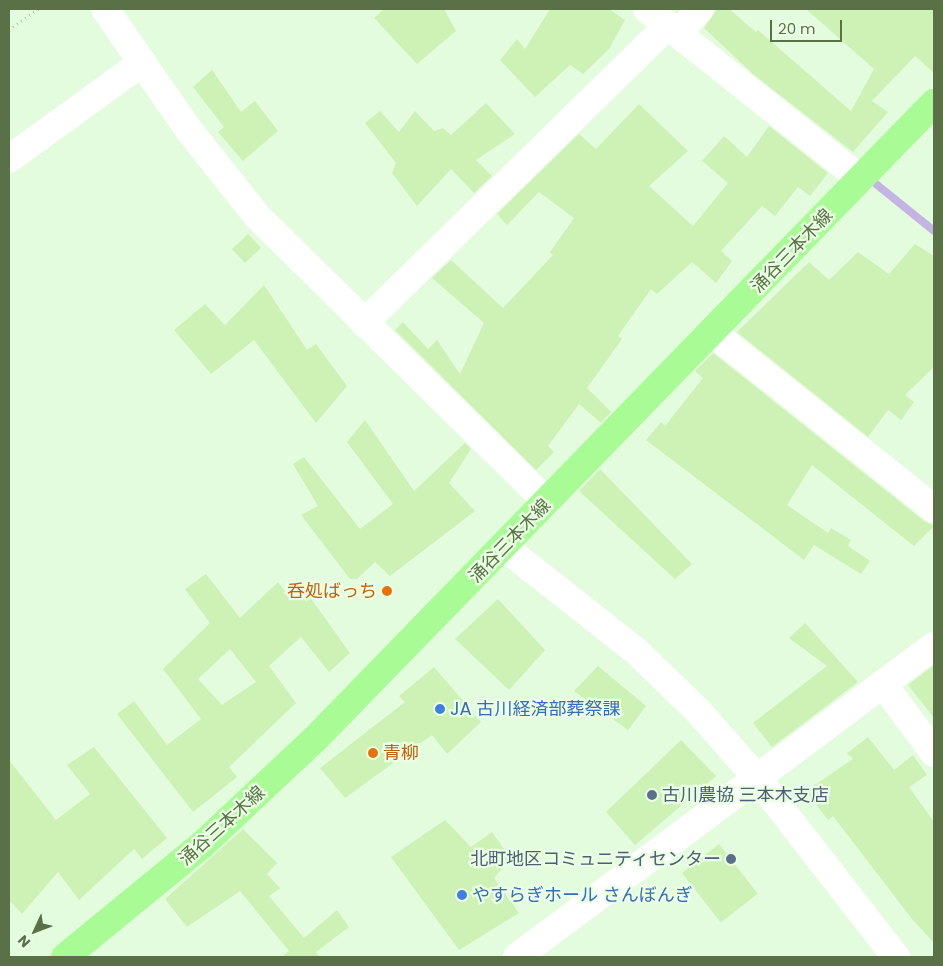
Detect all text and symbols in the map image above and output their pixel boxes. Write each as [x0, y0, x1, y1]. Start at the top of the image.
scale bar [773, 10, 846, 42]
text: 20 m [778, 18, 816, 39]
street label: 涌谷三本木線 [747, 205, 837, 297]
street label: 涌谷三本木線 [465, 495, 555, 587]
place label: 呑処ばっち [287, 580, 377, 602]
marker: 呑処ばっち [381, 585, 393, 597]
place label: JA 古川経済部葬祭課 [450, 698, 620, 720]
marker: JA 古川経済部葬祭課 [434, 703, 446, 715]
place label: 青柳 [383, 742, 419, 764]
marker: 青柳 [367, 747, 379, 759]
street label: 涌谷三本木線 [175, 782, 269, 870]
place label: 古川農協 三本木支店 [662, 784, 829, 806]
marker: 古川農協 三本木支店 [646, 789, 658, 801]
place label: 北町地区コミュニティセンター [469, 848, 721, 870]
marker: 北町地区コミュニティセンター [725, 853, 737, 865]
place label: やすらぎホール さんぼんぎ [472, 884, 693, 906]
marker: やすらぎホール さんぼんぎ [456, 889, 468, 901]
north arrow [10, 906, 60, 956]
text: N [13, 931, 35, 952]

